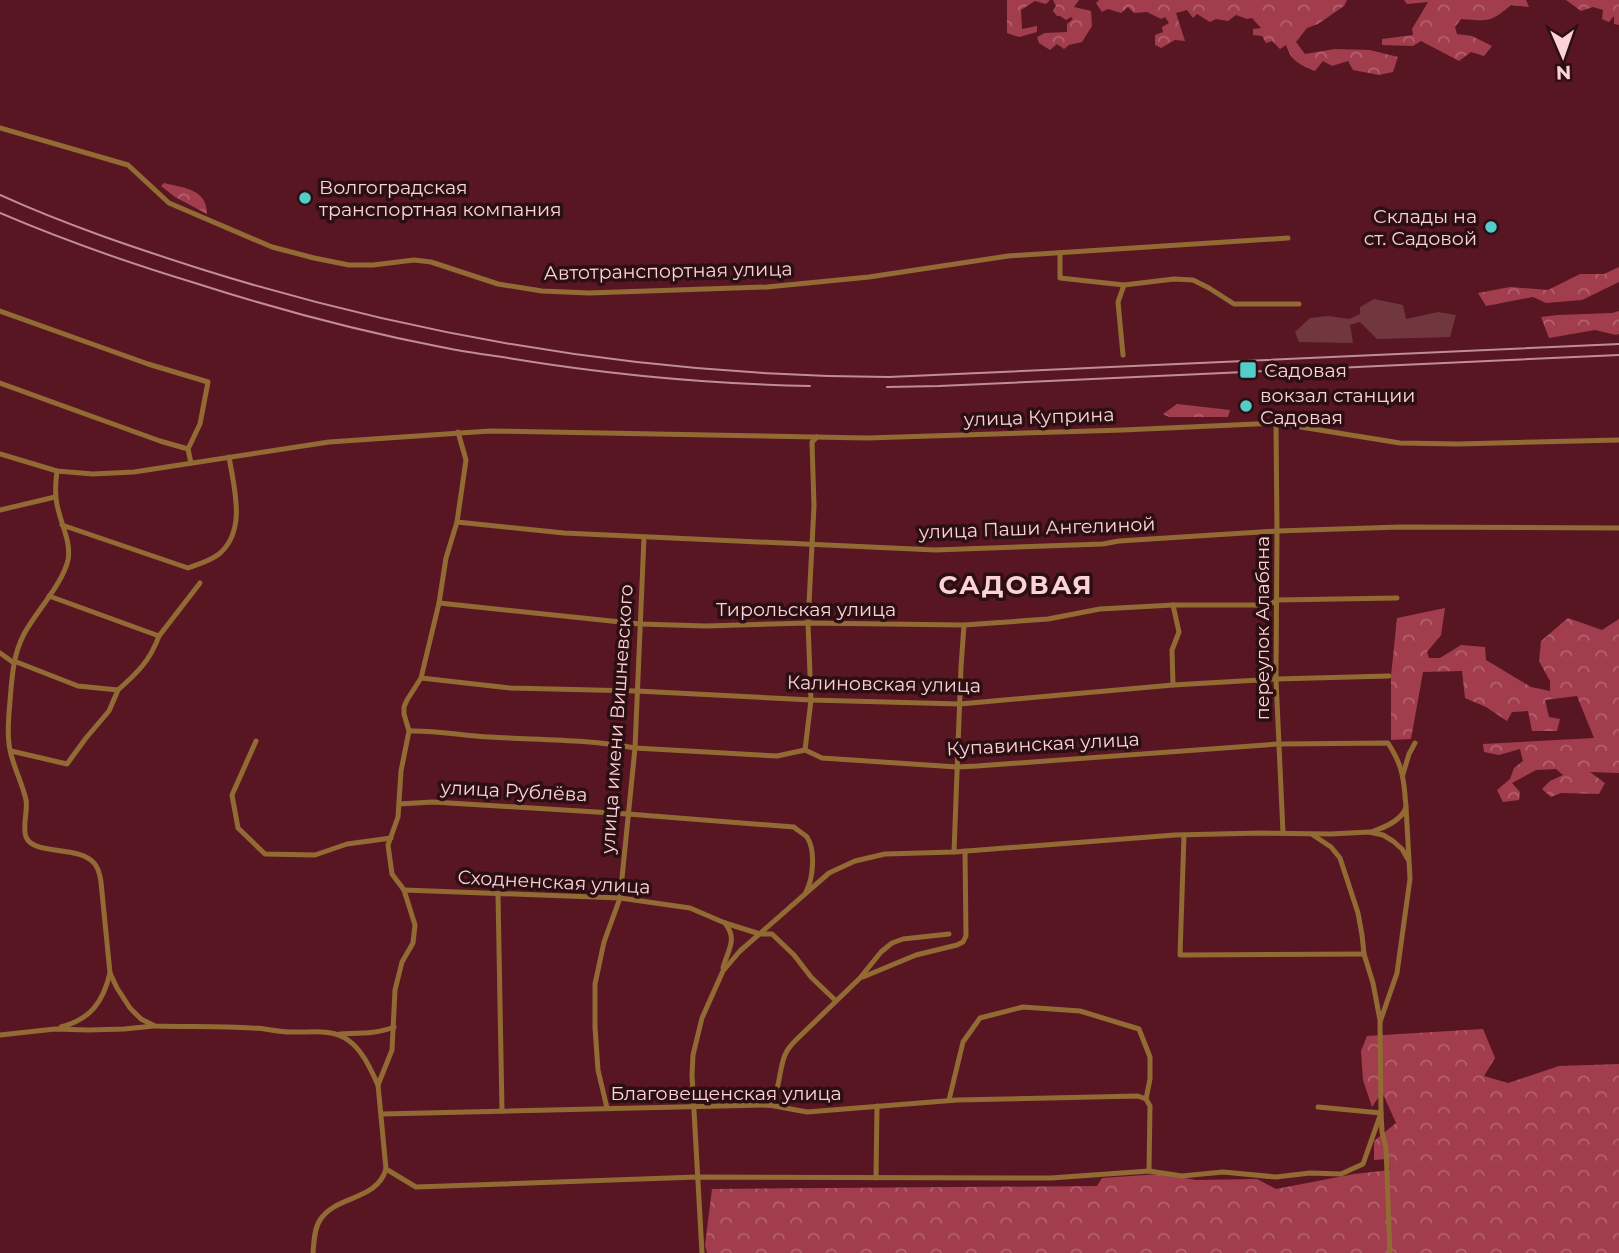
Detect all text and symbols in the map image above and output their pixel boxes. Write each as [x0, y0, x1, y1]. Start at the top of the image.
north arrow [1528, 21, 1598, 91]
text: N [1555, 61, 1572, 84]
place label: Волгоградская транспортная компания [319, 176, 562, 221]
marker: Волгоградская транспортная компания [297, 190, 313, 206]
place label: Склады на ст. Садовой [1364, 205, 1477, 250]
marker: Склады на ст. Садовой [1483, 219, 1499, 235]
street label: Автотранспортная улица [543, 257, 793, 285]
place label: Садовая [1264, 359, 1347, 382]
marker: Садовая [1238, 360, 1258, 380]
place label: вокзал станции Садовая [1260, 384, 1415, 429]
marker: вокзал станции Садовая [1238, 398, 1254, 414]
street label: улица Куприна [962, 403, 1115, 431]
street label: улица Паши Ангелиной [917, 512, 1156, 544]
street label: переулок Алабяна [1251, 536, 1274, 720]
district label: САДОВАЯ [938, 569, 1094, 601]
street label: улица имени Вишневского [596, 583, 638, 856]
street label: Тирольская улица [716, 598, 896, 621]
street label: Калиновская улица [787, 671, 981, 697]
street label: Купавинская улица [946, 727, 1140, 761]
street label: улица Рублёва [439, 776, 588, 806]
street label: Сходненская улица [457, 865, 651, 899]
street label: Благовещенская улица [610, 1082, 842, 1105]

